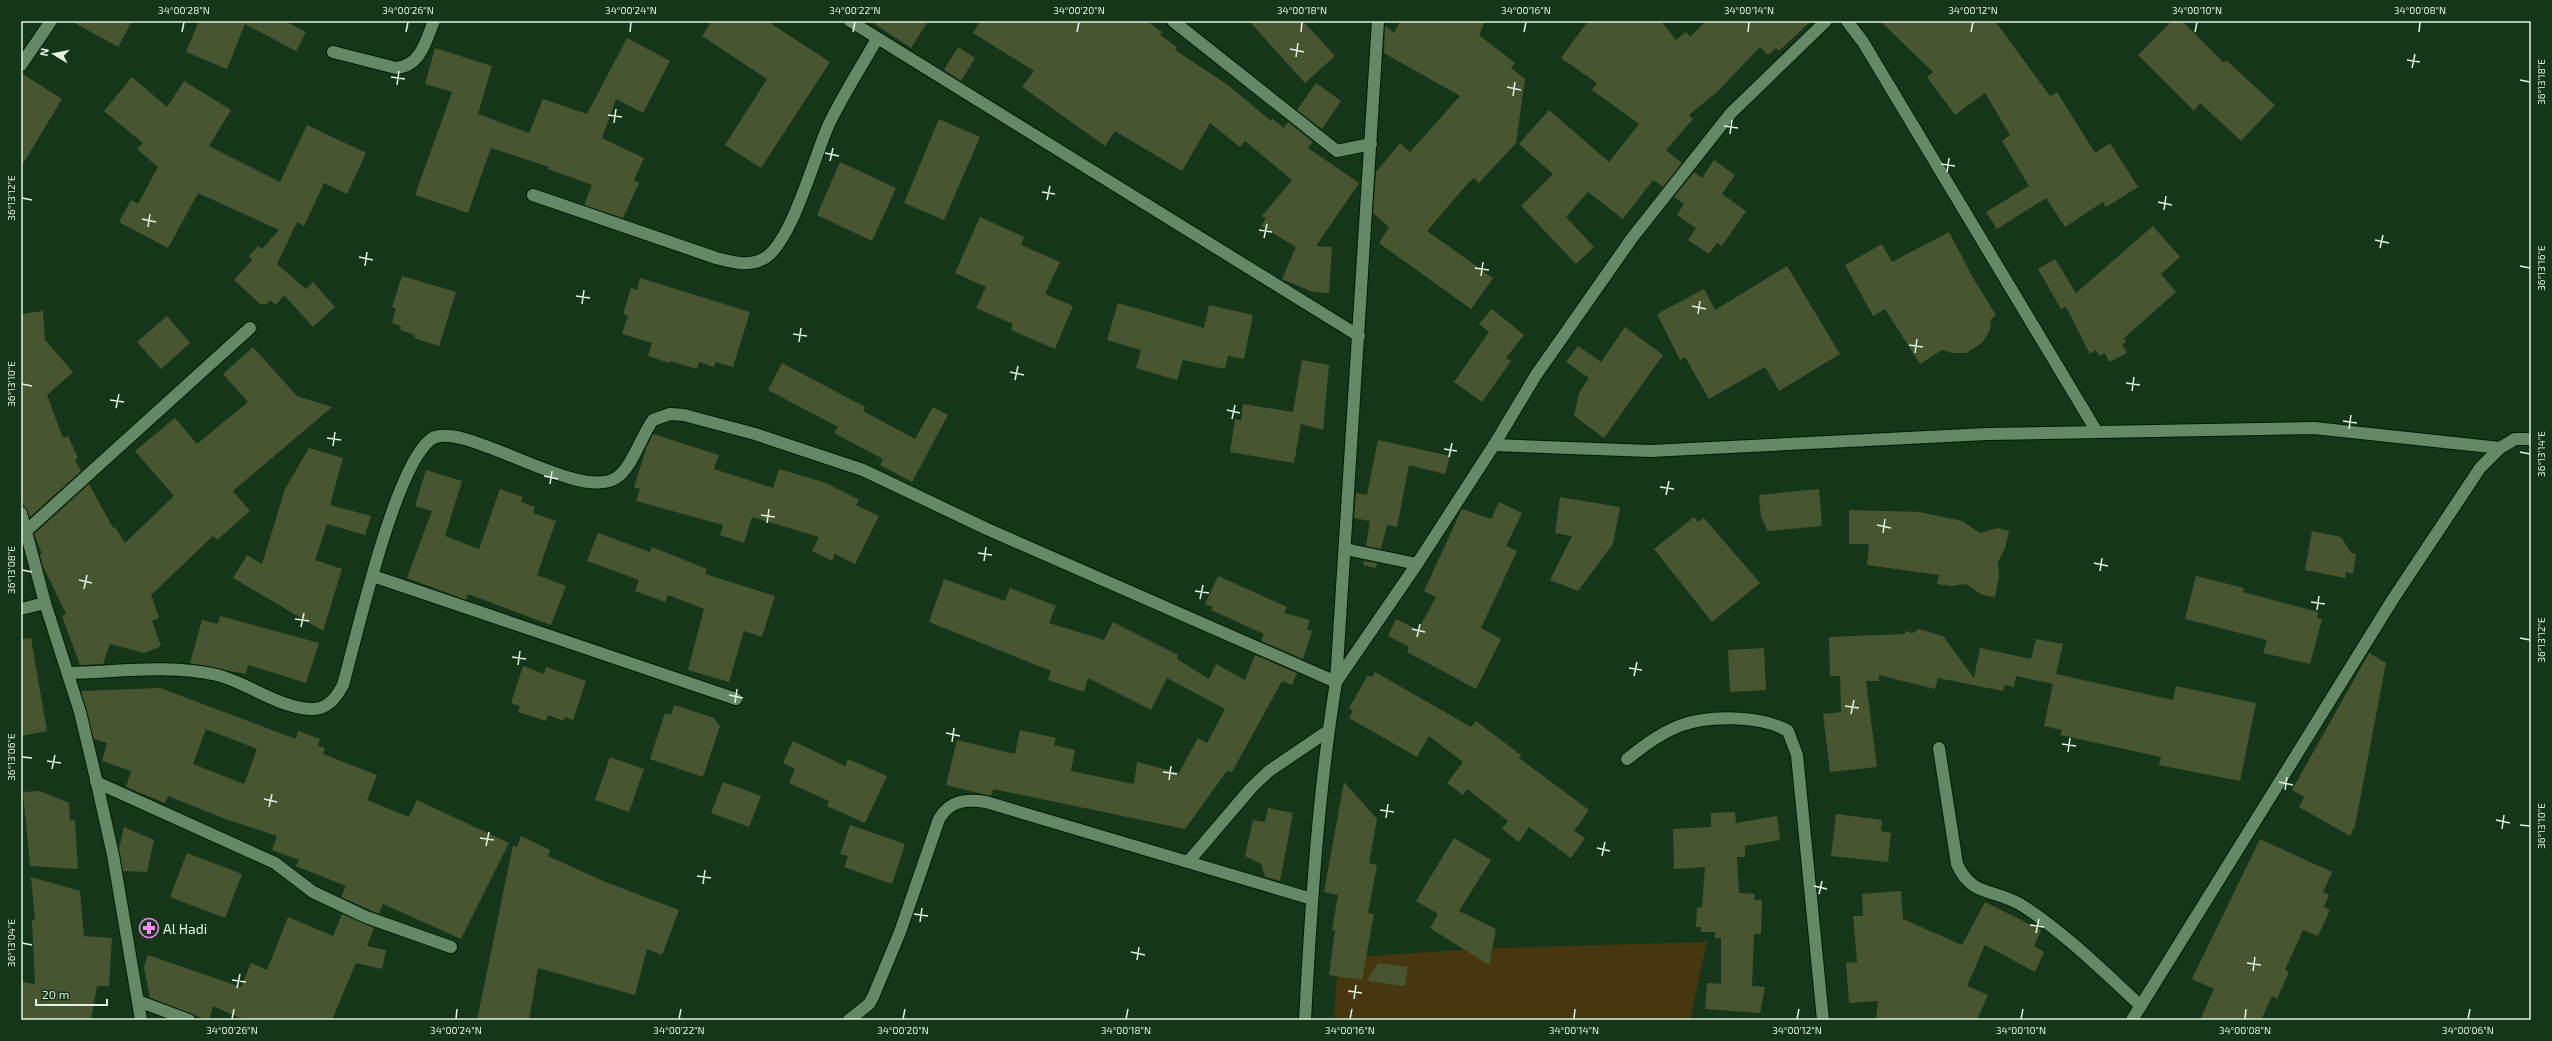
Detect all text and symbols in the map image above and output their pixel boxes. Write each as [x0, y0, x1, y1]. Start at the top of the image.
text: 34°00'28"N [158, 4, 210, 16]
text: 34°00'26"N [382, 4, 434, 16]
text: 34°00'24"N [605, 4, 657, 16]
text: 34°00'22"N [829, 4, 881, 16]
text: 34°00'20"N [1053, 4, 1105, 16]
text: 34°00'18"N [1277, 4, 1327, 16]
text: 34°00'16"N [1501, 4, 1551, 16]
text: 34°00'14"N [1724, 4, 1774, 16]
text: 34°00'12"N [1948, 4, 1998, 16]
text: 34°00'10"N [2172, 4, 2222, 16]
text: 34°00'08"N [2394, 4, 2446, 16]
north arrow [34, 34, 74, 74]
text: N [37, 47, 51, 57]
text: 36°13'18"E [2535, 59, 2547, 105]
text: 36°13'12"E [5, 175, 17, 221]
text: 36°13'16"E [2535, 245, 2547, 291]
text: 36°13'10"E [5, 361, 17, 407]
text: 36°13'14"E [2535, 431, 2547, 477]
text: 36°13'08"E [5, 546, 17, 594]
text: 36°13'12"E [2535, 617, 2547, 663]
text: 36°13'06"E [5, 733, 17, 781]
text: 36°13'10"E [2535, 803, 2547, 849]
pharmacy icon: Al Hadi [138, 917, 160, 939]
text: 36°13'04"E [5, 919, 17, 967]
place label: Al Hadi [163, 920, 207, 937]
scale bar [36, 981, 107, 1007]
text: 20 m [42, 987, 69, 1001]
text: 34°00'26"N [206, 1024, 258, 1036]
text: 34°00'24"N [430, 1024, 482, 1036]
text: 34°00'22"N [653, 1024, 705, 1036]
text: 34°00'20"N [877, 1024, 929, 1036]
text: 34°00'18"N [1101, 1024, 1151, 1036]
text: 34°00'16"N [1325, 1024, 1375, 1036]
text: 34°00'14"N [1549, 1024, 1599, 1036]
text: 34°00'12"N [1772, 1024, 1822, 1036]
text: 34°00'10"N [1996, 1024, 2046, 1036]
text: 34°00'08"N [2219, 1024, 2271, 1036]
text: 34°00'06"N [2442, 1024, 2494, 1036]

